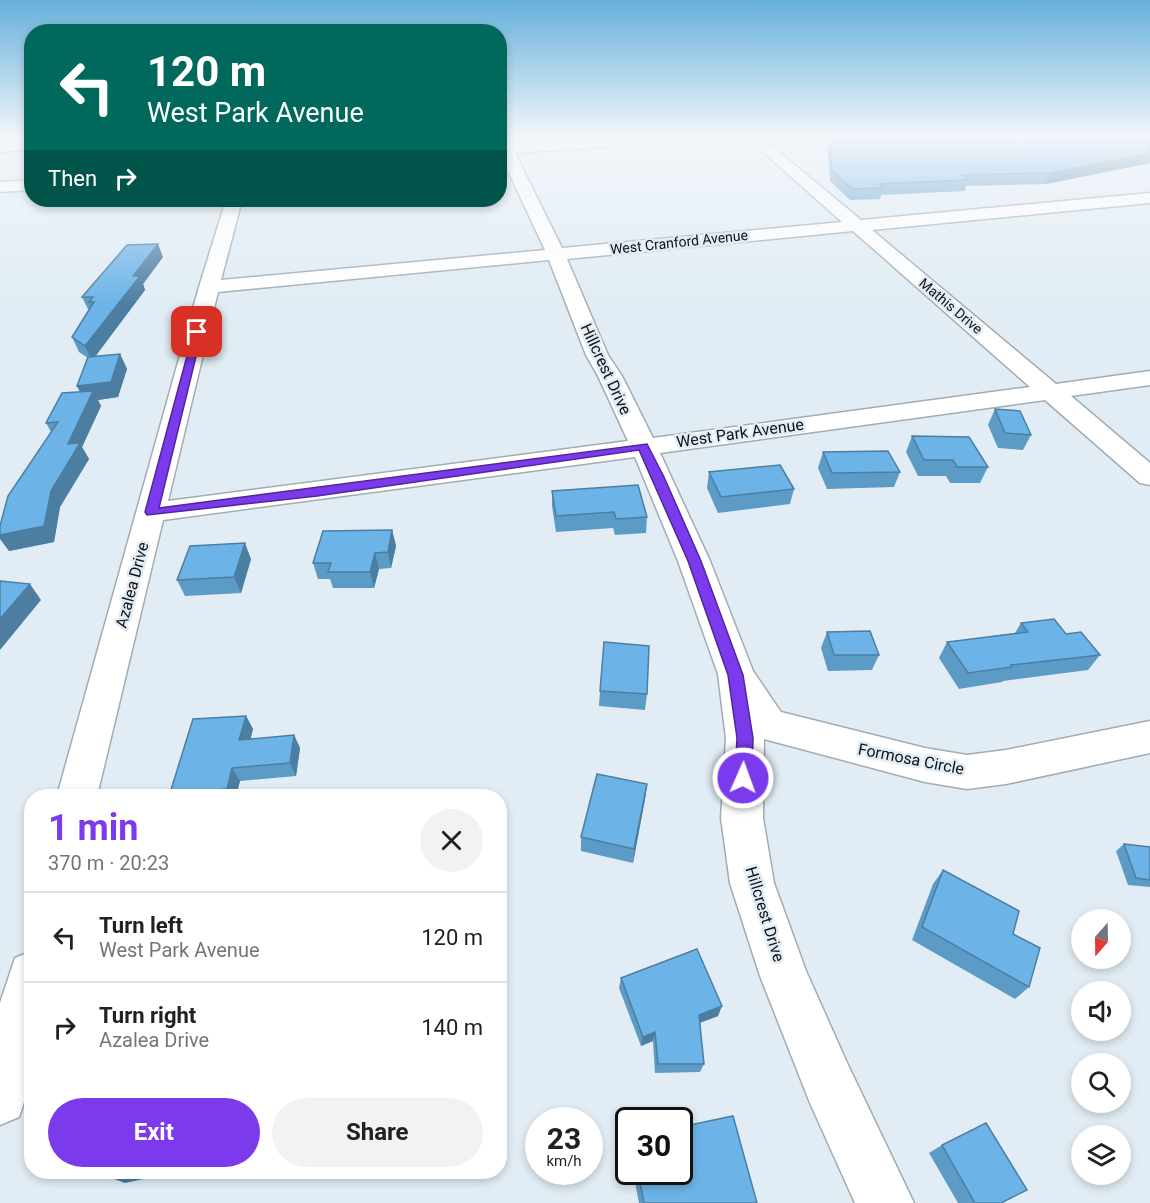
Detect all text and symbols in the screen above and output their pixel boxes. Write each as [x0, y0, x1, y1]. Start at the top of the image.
text: 120 m [147, 47, 266, 96]
icon: left [48, 48, 126, 126]
text: West Park Avenue [147, 97, 364, 129]
icon: right [109, 162, 142, 195]
text: Then [48, 166, 97, 191]
street label: West Cranford Avenue [609, 227, 749, 257]
street label: Mathis Drive [916, 275, 986, 337]
pin [171, 306, 222, 357]
icon: arrive [180, 315, 213, 348]
street label: Hillcrest Drive [577, 320, 635, 418]
street label: West Park Avenue [675, 415, 805, 451]
street label: Azalea Drive [111, 540, 153, 630]
street label: Formosa Circle [856, 739, 966, 779]
position arrow [711, 746, 775, 810]
text: 1 min [48, 807, 139, 849]
button: close [420, 809, 483, 872]
text: 370 m · 20:23 [48, 851, 169, 875]
street label: Hillcrest Drive [741, 864, 789, 964]
north arrow [1071, 909, 1131, 969]
map controls [1071, 909, 1131, 1185]
text: Turn left [99, 913, 183, 938]
icon: left [48, 921, 81, 954]
text: 120 m [421, 925, 483, 950]
text: West Park Avenue [99, 938, 260, 962]
button: sound [1071, 981, 1131, 1041]
text: Turn right [99, 1003, 196, 1028]
icon: right [48, 1011, 81, 1044]
text: 140 m [421, 1015, 483, 1040]
text: Azalea Drive [99, 1028, 209, 1052]
button: search [1071, 1053, 1131, 1113]
button: Exit [48, 1098, 260, 1167]
button: Share [272, 1098, 483, 1167]
speed limit sign: 30 [615, 1107, 693, 1185]
text: 23 [547, 1121, 581, 1156]
button: layers [1071, 1125, 1131, 1185]
text: km/h [546, 1152, 582, 1170]

